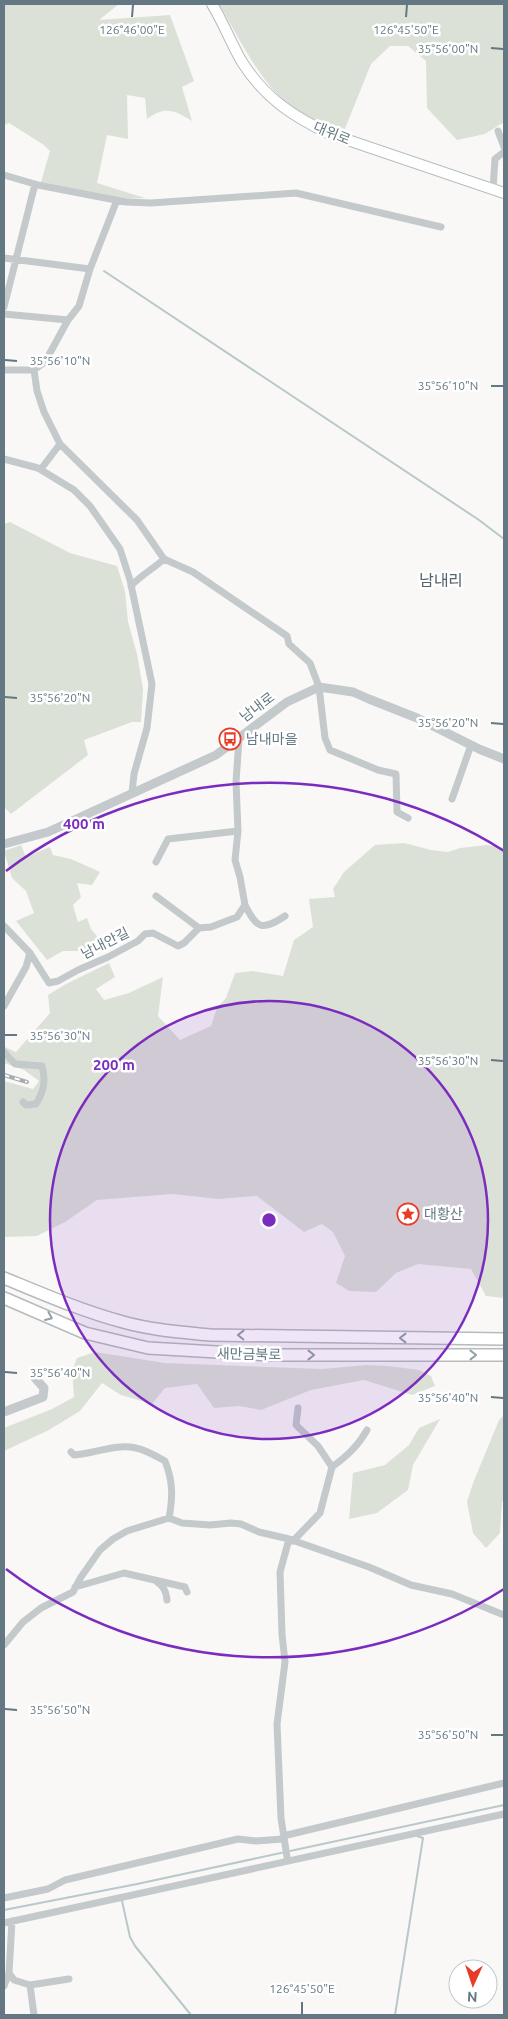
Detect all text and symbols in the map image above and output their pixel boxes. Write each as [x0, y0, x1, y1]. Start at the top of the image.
text: 126°46'00"E [99, 23, 165, 36]
text: 126°45'50"E [373, 23, 439, 36]
text: 35°56'00"N [418, 42, 478, 55]
street label: 대위로 [311, 118, 353, 148]
text: 35°56'10"N [30, 354, 90, 367]
text: 35°56'10"N [418, 379, 478, 392]
district label: 남내리 [419, 571, 463, 589]
street label: 남내로 [237, 689, 277, 725]
text: 35°56'20"N [30, 691, 90, 704]
text: 35°56'20"N [418, 716, 478, 729]
bus stop icon: 남내마을 [218, 727, 242, 751]
place label: 남내마을 [246, 731, 298, 747]
text: 400 m [63, 815, 105, 832]
street label: 남내안길 [78, 924, 132, 962]
text: 35°56'30"N [30, 1029, 90, 1042]
text: 35°56'30"N [418, 1054, 478, 1067]
text: 200 m [93, 1056, 135, 1073]
place icon: 대황산 [396, 1202, 420, 1226]
place label: 대황산 [424, 1206, 463, 1222]
centre of rings [260, 1211, 278, 1229]
one-way arrow [44, 1311, 53, 1321]
one-way arrow [236, 1330, 244, 1341]
one-way arrow [399, 1333, 406, 1343]
street label: 새만금북로 [217, 1345, 281, 1363]
one-way arrow [308, 1350, 315, 1360]
one-way arrow [470, 1350, 478, 1360]
text: 35°56'40"N [30, 1366, 90, 1379]
text: 35°56'40"N [418, 1391, 478, 1404]
text: 35°56'50"N [30, 1703, 90, 1716]
text: 35°56'50"N [418, 1728, 478, 1741]
north arrow [448, 1959, 498, 2009]
text: 126°45'50"E [269, 1982, 335, 1995]
text: N [467, 1989, 478, 2005]

